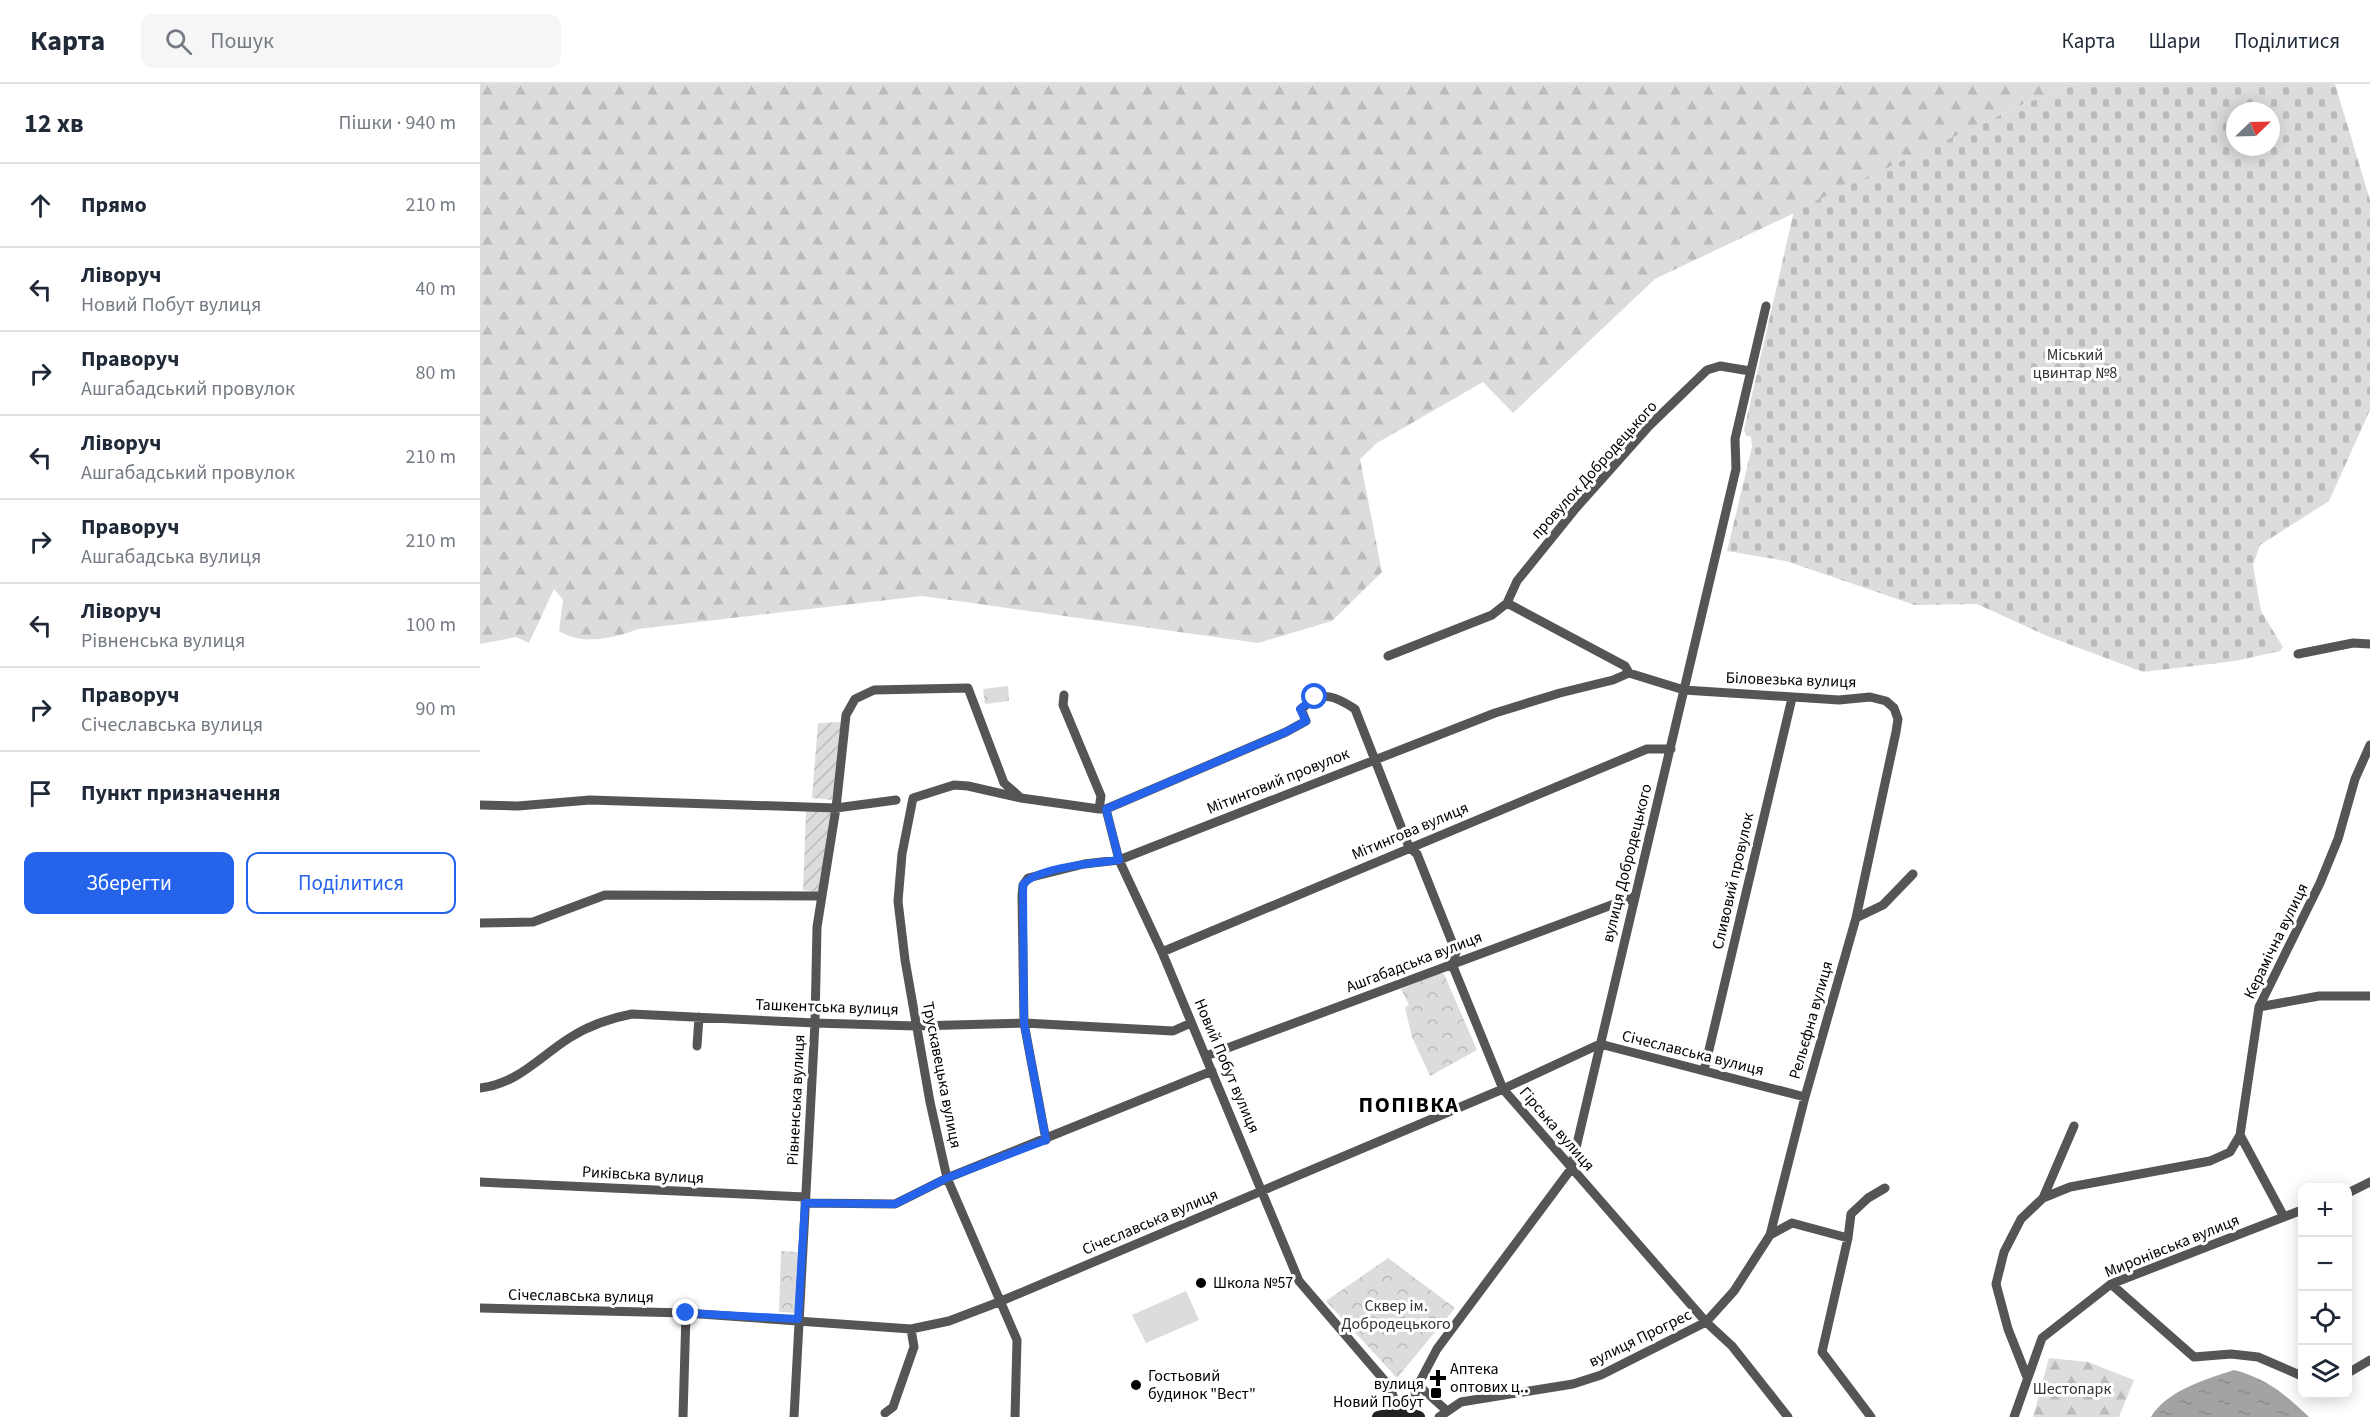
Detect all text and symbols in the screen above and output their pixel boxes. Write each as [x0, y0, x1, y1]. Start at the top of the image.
search box [141, 14, 561, 68]
text: Карта [30, 21, 105, 61]
icon: search [162, 25, 195, 58]
text: Пошук [210, 25, 274, 57]
text: Карта [2062, 26, 2115, 56]
text: Шари [2148, 26, 2201, 56]
text: Поділитися [2234, 26, 2340, 56]
north arrow [2226, 102, 2280, 156]
text: 12 хв [24, 105, 84, 142]
text: Пішки · 940 m [339, 109, 456, 137]
icon: ahead [24, 189, 57, 222]
text: Прямо [81, 189, 147, 221]
text: 210 m [406, 191, 456, 219]
text: Ліворуч [81, 259, 161, 291]
icon: left [24, 273, 57, 306]
text: 40 m [416, 275, 456, 303]
text: Новий Побут вулиця [81, 291, 261, 319]
text: Праворуч [81, 343, 179, 375]
park label: Міський цвинтар №8 [2033, 344, 2117, 384]
icon: right [24, 357, 57, 390]
text: 80 m [416, 359, 456, 387]
text: Ашгабадський провулок [81, 375, 295, 403]
street label: провулок Добродецького [1526, 396, 1662, 544]
text: Ліворуч [81, 427, 161, 459]
icon: left [24, 441, 57, 474]
text: 210 m [406, 443, 456, 471]
text: Ашгабадський провулок [81, 459, 295, 487]
text: Праворуч [81, 511, 179, 543]
icon: right [24, 525, 57, 558]
text: 210 m [406, 527, 456, 555]
text: Ашгабадська вулиця [81, 543, 261, 571]
text: Ліворуч [81, 595, 161, 627]
icon: left [24, 609, 57, 642]
text: 100 m [406, 611, 456, 639]
text: Рівненська вулиця [81, 627, 245, 655]
street label: Біловезька вулиця [1725, 667, 1857, 693]
text: Праворуч [81, 679, 179, 711]
route start [1301, 683, 1327, 709]
icon: right [24, 693, 57, 726]
text: 90 m [416, 695, 456, 723]
text: Січеславська вулиця [81, 711, 263, 739]
street label: Мітинговий провулок [1203, 742, 1353, 820]
icon: arrive [24, 777, 57, 810]
text: Пункт призначення [81, 777, 281, 809]
street label: вулиця Добродецького [1597, 781, 1657, 945]
street label: Мітингова вулиця [1348, 796, 1472, 866]
street label: Сливовий провулок [1707, 810, 1759, 952]
button: Зберегти [24, 852, 234, 914]
button: Поділитися [246, 852, 456, 914]
street label: Керамічна вулиця [2238, 879, 2314, 1003]
street label: Ашгабадська вулиця [1343, 926, 1485, 998]
street label: Рельєфна вулиця [1784, 958, 1838, 1082]
street label: Ташкентська вулиця [755, 994, 899, 1020]
street label: Новий Побут вулиця [1189, 995, 1265, 1137]
street label: Трускавецька вулиця [917, 1000, 967, 1150]
street label: Січеславська вулиця [1620, 1025, 1766, 1081]
street label: Рівненська вулиця [782, 1034, 810, 1166]
street label: Гірська вулиця [1514, 1082, 1600, 1176]
district label: ПОПІВКА [1359, 1089, 1459, 1121]
street label: Риківська вулиця [581, 1161, 705, 1189]
street label: Січеславська вулиця [1079, 1183, 1221, 1261]
map controls [2298, 1183, 2352, 1399]
button: + [2298, 1183, 2352, 1237]
street label: Миронівська вулиця [2101, 1209, 2243, 1283]
button: − [2298, 1237, 2352, 1291]
place label: Школа №57 [1213, 1272, 1293, 1294]
marker: Школа №57 [1194, 1276, 1208, 1290]
street label: Січеславська вулиця [508, 1284, 654, 1308]
button: locate [2298, 1291, 2352, 1345]
park label: Сквер ім. Добродецького [1341, 1295, 1451, 1335]
route end [672, 1299, 698, 1325]
street label: вулиця Прогрес [1585, 1304, 1695, 1372]
button: layers [2298, 1345, 2352, 1399]
place label: Аптека оптових ц‥ [1450, 1358, 1528, 1398]
place label: Гостьовий будинок "Вест" [1148, 1365, 1256, 1405]
marker: Аптека оптових ц‥ [1431, 1371, 1445, 1385]
place label: вулиця Новий Побут [1333, 1373, 1424, 1413]
marker: Гостьовий будинок "Вест" [1129, 1378, 1143, 1392]
park label: Шестопарк [2033, 1378, 2111, 1400]
marker: вулиця Новий Побут [1429, 1386, 1443, 1400]

